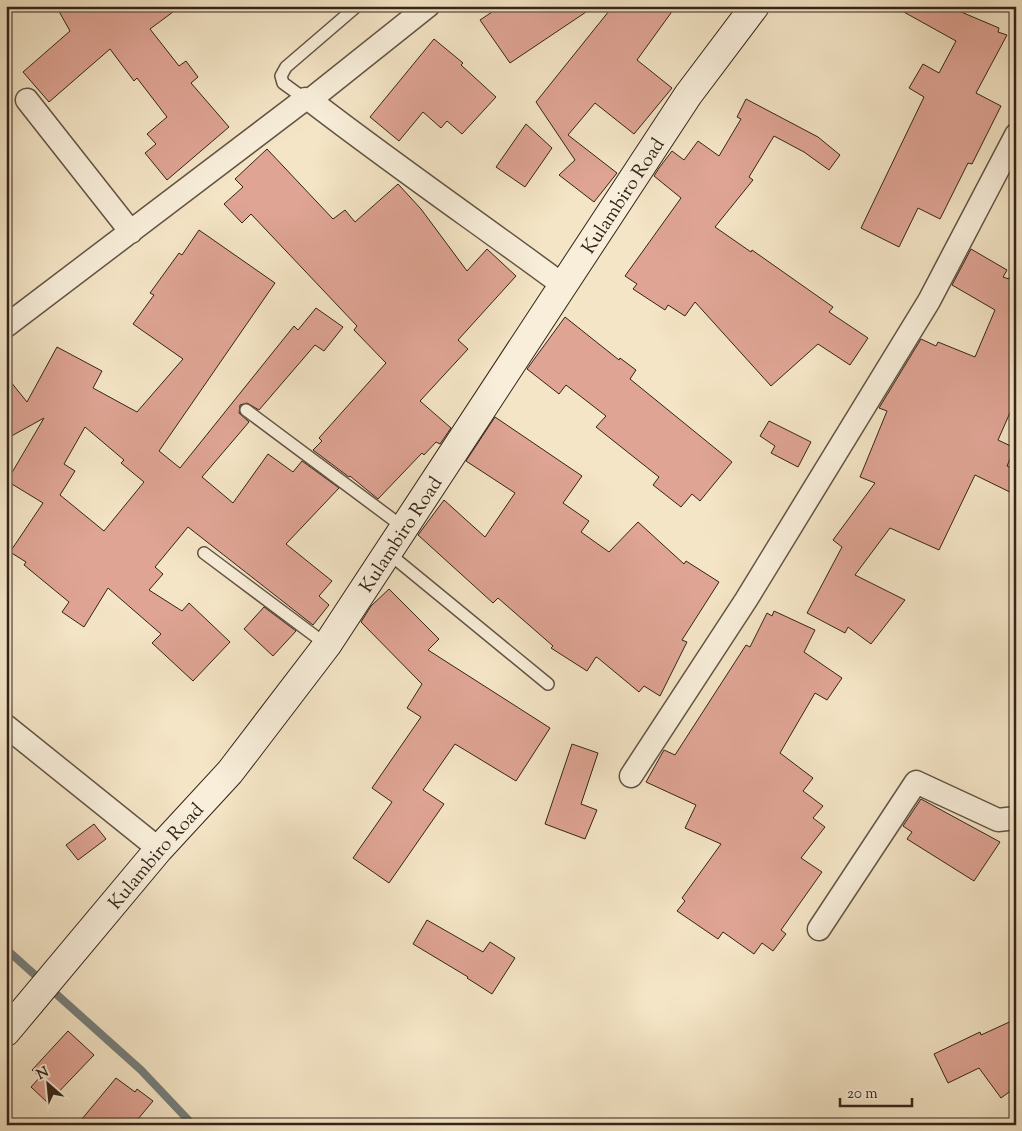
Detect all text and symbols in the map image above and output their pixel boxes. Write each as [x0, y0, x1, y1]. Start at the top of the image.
street label: Kulambiro Road [576, 133, 672, 260]
street label: Kulambiro Road [354, 472, 450, 599]
street label: Kulambiro Road [103, 798, 211, 916]
north arrow [22, 1058, 72, 1108]
text: N [33, 1063, 53, 1086]
scale bar [840, 1076, 912, 1108]
text: 20 m [847, 1084, 878, 1105]

